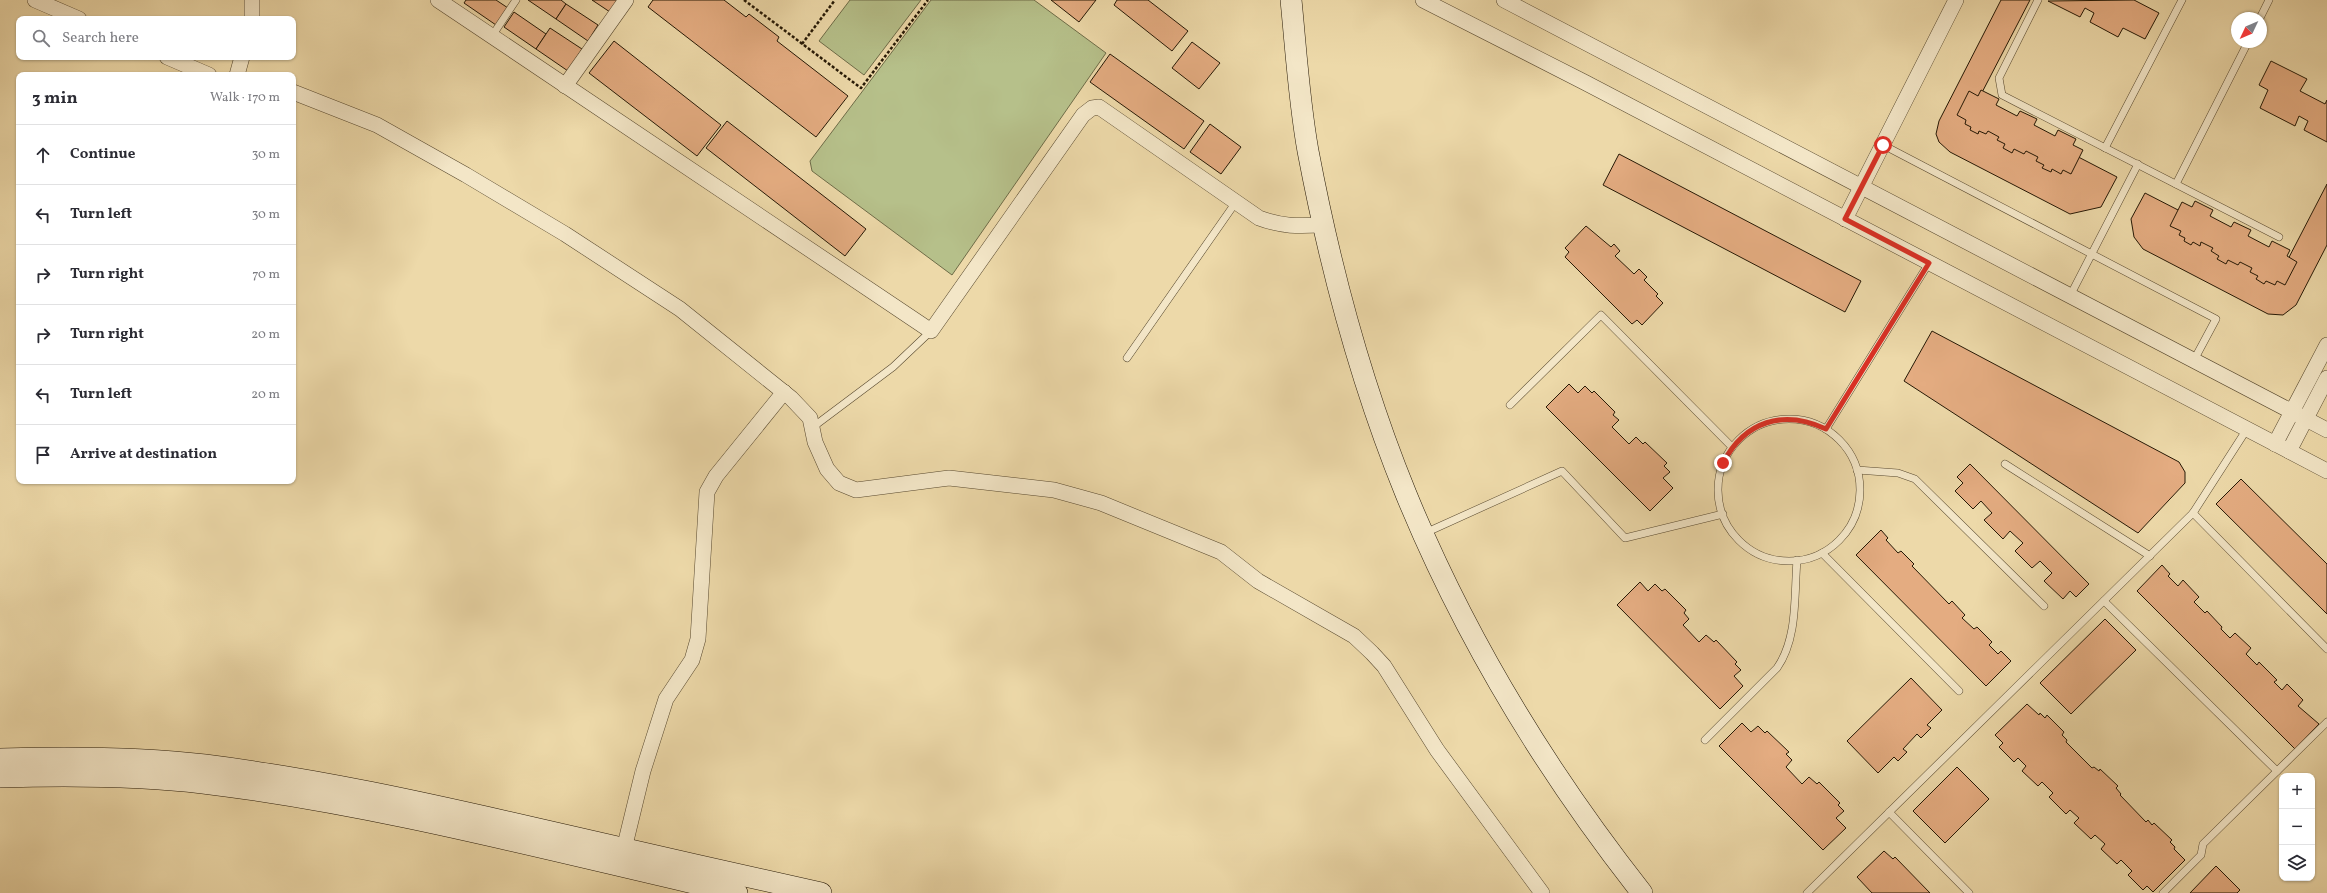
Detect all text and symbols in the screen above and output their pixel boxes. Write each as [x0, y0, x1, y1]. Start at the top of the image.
north arrow [2231, 12, 2267, 48]
search box [16, 16, 296, 60]
icon: search [30, 27, 52, 49]
text: Search here [62, 28, 139, 49]
text: 3 min [32, 87, 78, 110]
text: Walk · 170 m [210, 89, 280, 107]
route start [1874, 136, 1892, 154]
icon: ahead [32, 144, 54, 166]
text: Continue [70, 144, 135, 165]
text: 30 m [252, 146, 280, 164]
icon: left [32, 204, 54, 226]
text: Turn left [70, 204, 132, 225]
text: 30 m [252, 206, 280, 224]
icon: right [32, 264, 54, 286]
text: Turn right [70, 264, 144, 285]
text: 70 m [252, 266, 280, 284]
icon: right [32, 324, 54, 346]
text: Turn right [70, 324, 144, 345]
text: 20 m [251, 326, 280, 344]
icon: left [32, 384, 54, 406]
text: Turn left [70, 384, 132, 405]
text: 20 m [251, 386, 280, 404]
icon: arrive [32, 444, 54, 466]
text: Arrive at destination [70, 444, 217, 465]
route end [1714, 454, 1732, 472]
map controls [2279, 773, 2315, 881]
button: + [2279, 773, 2315, 809]
button: − [2279, 809, 2315, 845]
button: layers [2279, 845, 2315, 881]

